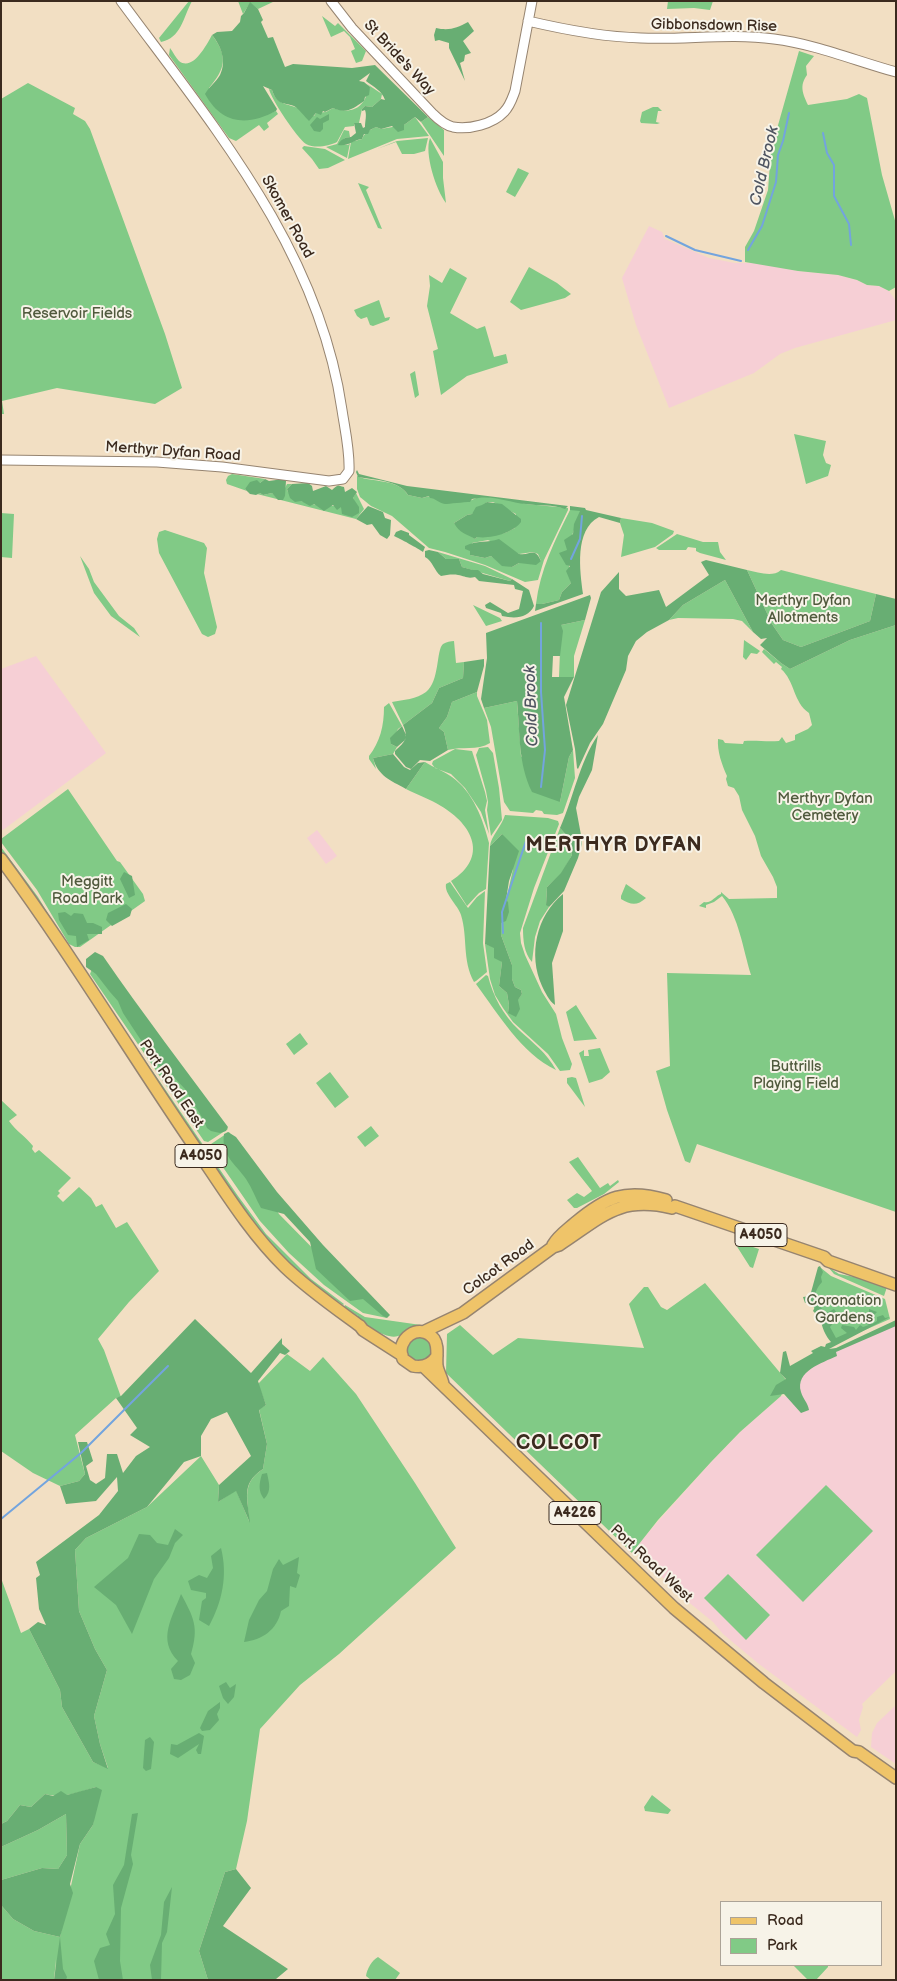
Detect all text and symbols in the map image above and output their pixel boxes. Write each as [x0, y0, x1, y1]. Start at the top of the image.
street label: Gibbonsdown Rise [651, 16, 777, 36]
street label: St Bride's Way [360, 17, 438, 99]
water label: Cold Brook [747, 124, 783, 208]
street label: Skomer Road [257, 173, 317, 261]
park label: Reservoir Fields [22, 305, 132, 323]
street label: Merthyr Dyfan Road [105, 438, 241, 466]
park label: Merthyr Dyfan Allotments [755, 592, 851, 627]
water label: Cold Brook [521, 665, 543, 747]
park label: Merthyr Dyfan Cemetery [777, 790, 873, 825]
district label: MERTHYR DYFAN [524, 834, 704, 858]
park label: Meggitt Road Park [52, 873, 122, 908]
street label: Port Road East [135, 1037, 207, 1131]
park label: Buttrills Playing Field [753, 1058, 839, 1093]
road number: A4050 [175, 1144, 227, 1168]
road number: A4050 [735, 1224, 787, 1246]
street label: Colcot Road [460, 1236, 538, 1300]
park label: Coronation Gardens [807, 1292, 881, 1327]
district label: COLCOT [515, 1432, 603, 1456]
road number: A4226 [549, 1502, 601, 1525]
street label: Port Road West [606, 1521, 696, 1607]
legend [720, 1901, 882, 1966]
text: Road [767, 1911, 803, 1930]
text: Park [767, 1936, 797, 1955]

